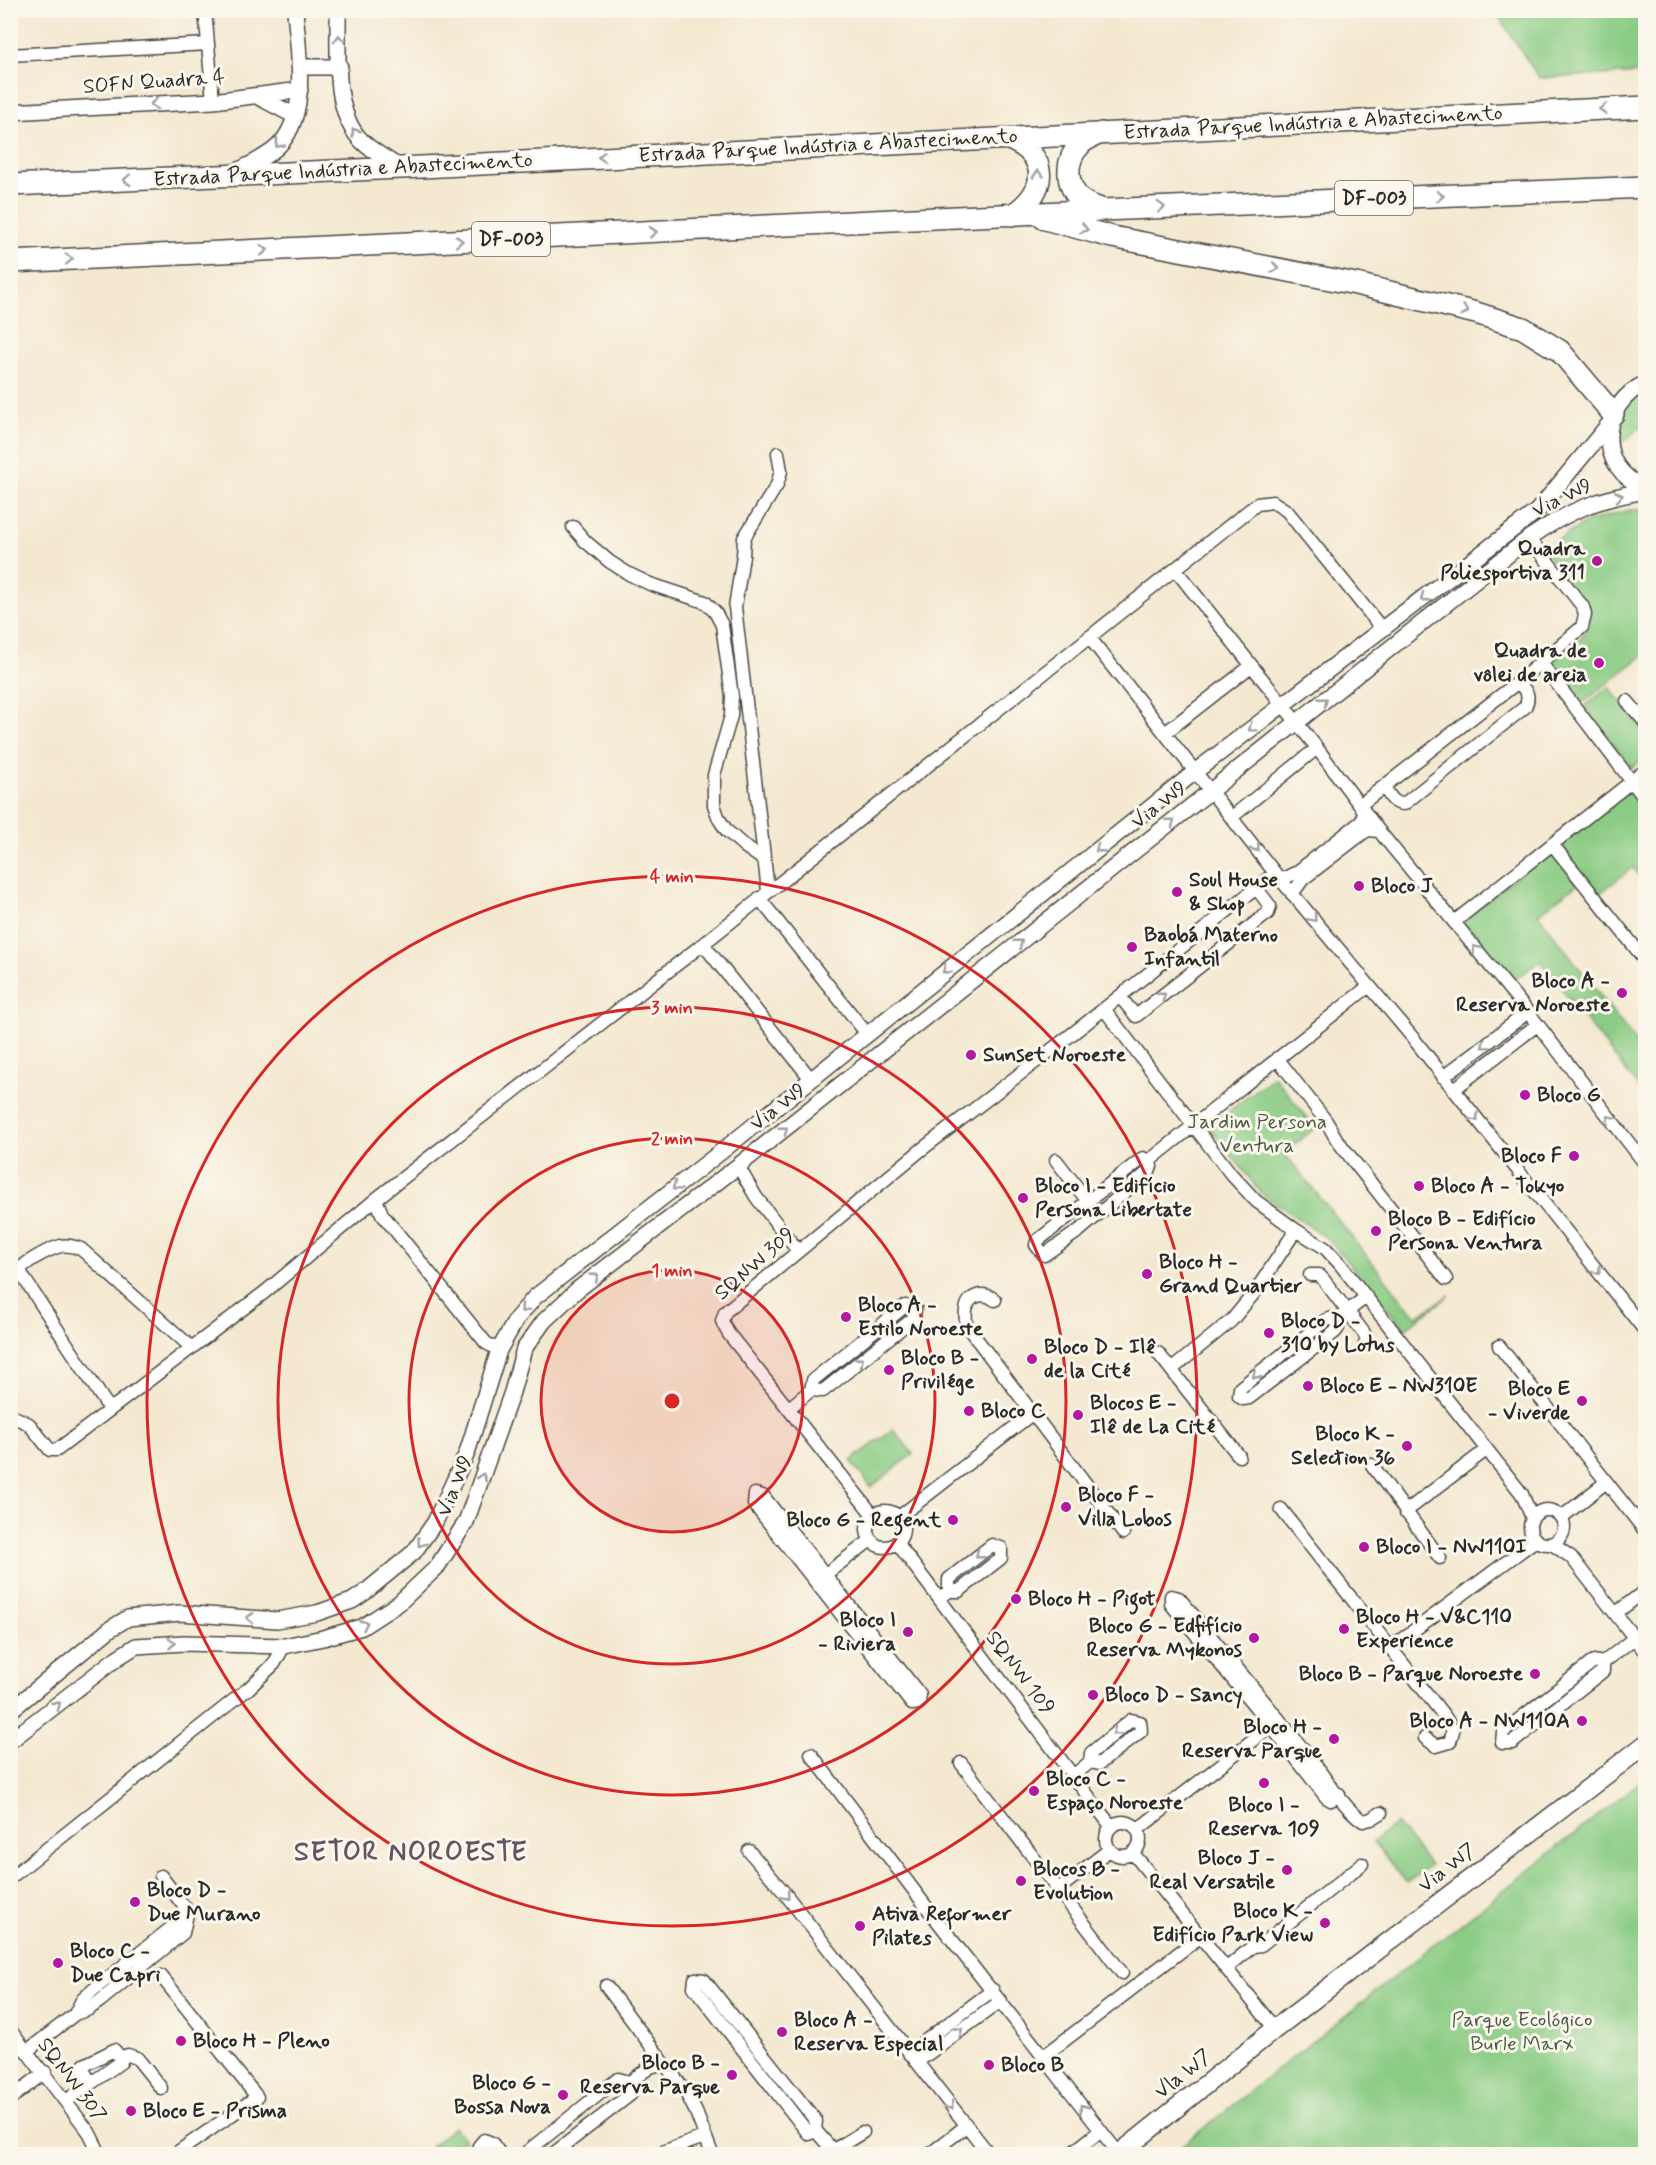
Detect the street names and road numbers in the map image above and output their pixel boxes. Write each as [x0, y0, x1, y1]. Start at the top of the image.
street label: SOFN Quadra 4 [82, 63, 226, 101]
street label: Estrada Parque Indústria e Abastecimento [1123, 99, 1503, 147]
street label: Estrada Parque Indústria e Abastecimento [638, 122, 1018, 170]
street label: Estrada Parque Indústria e Abastecimento [153, 146, 533, 194]
road number: DF-003 [1335, 181, 1413, 215]
road number: DF-003 [472, 222, 550, 256]
street label: Via W9 [1527, 471, 1597, 525]
street label: Via W9 [1125, 774, 1193, 836]
street label: Via W9 [744, 1076, 812, 1138]
street label: SQNW 309 [709, 1221, 801, 1307]
street label: Via W9 [430, 1451, 480, 1521]
street label: SQNW 109 [979, 1625, 1061, 1721]
street label: Via W7 [1412, 1836, 1482, 1899]
street label: SQNW 307 [31, 2032, 113, 2128]
street label: Vla W7 [1149, 2042, 1217, 2106]

